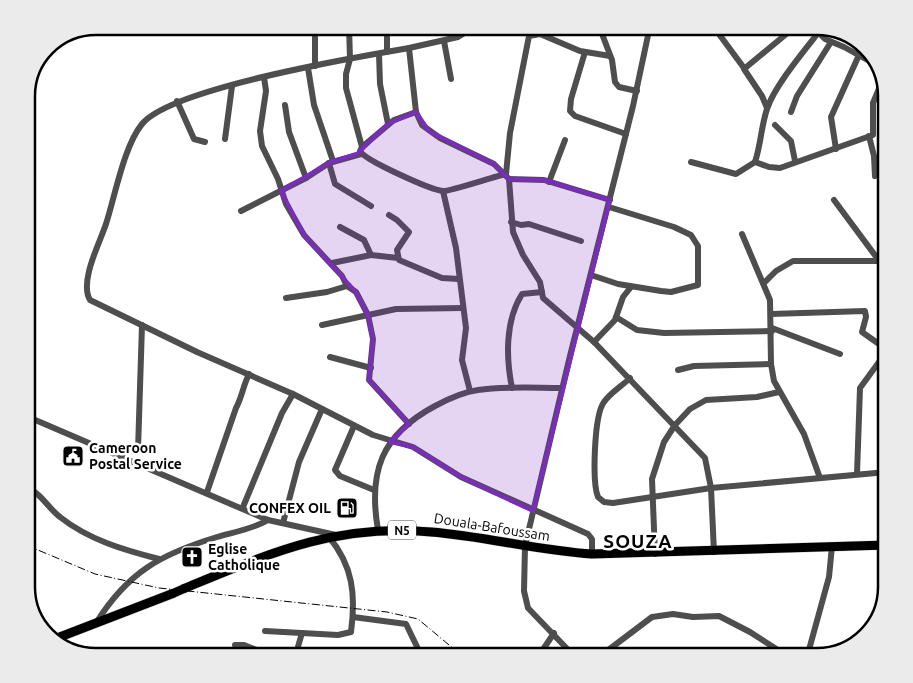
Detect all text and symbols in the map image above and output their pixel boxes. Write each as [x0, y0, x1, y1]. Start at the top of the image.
place label: Cameroon Postal Service [89, 440, 182, 472]
public building icon: Cameroon Postal Service [61, 444, 85, 468]
fuel station icon: CONFEX OIL [335, 496, 359, 520]
place label: CONFEX OIL [249, 500, 331, 516]
street label: Douala-Bafoussam [433, 510, 551, 544]
road number: N5 [388, 520, 416, 540]
district label: SOUZA [603, 530, 673, 552]
place label: Eglise Catholique [208, 541, 280, 573]
church icon: Eglise Catholique [180, 545, 204, 569]

